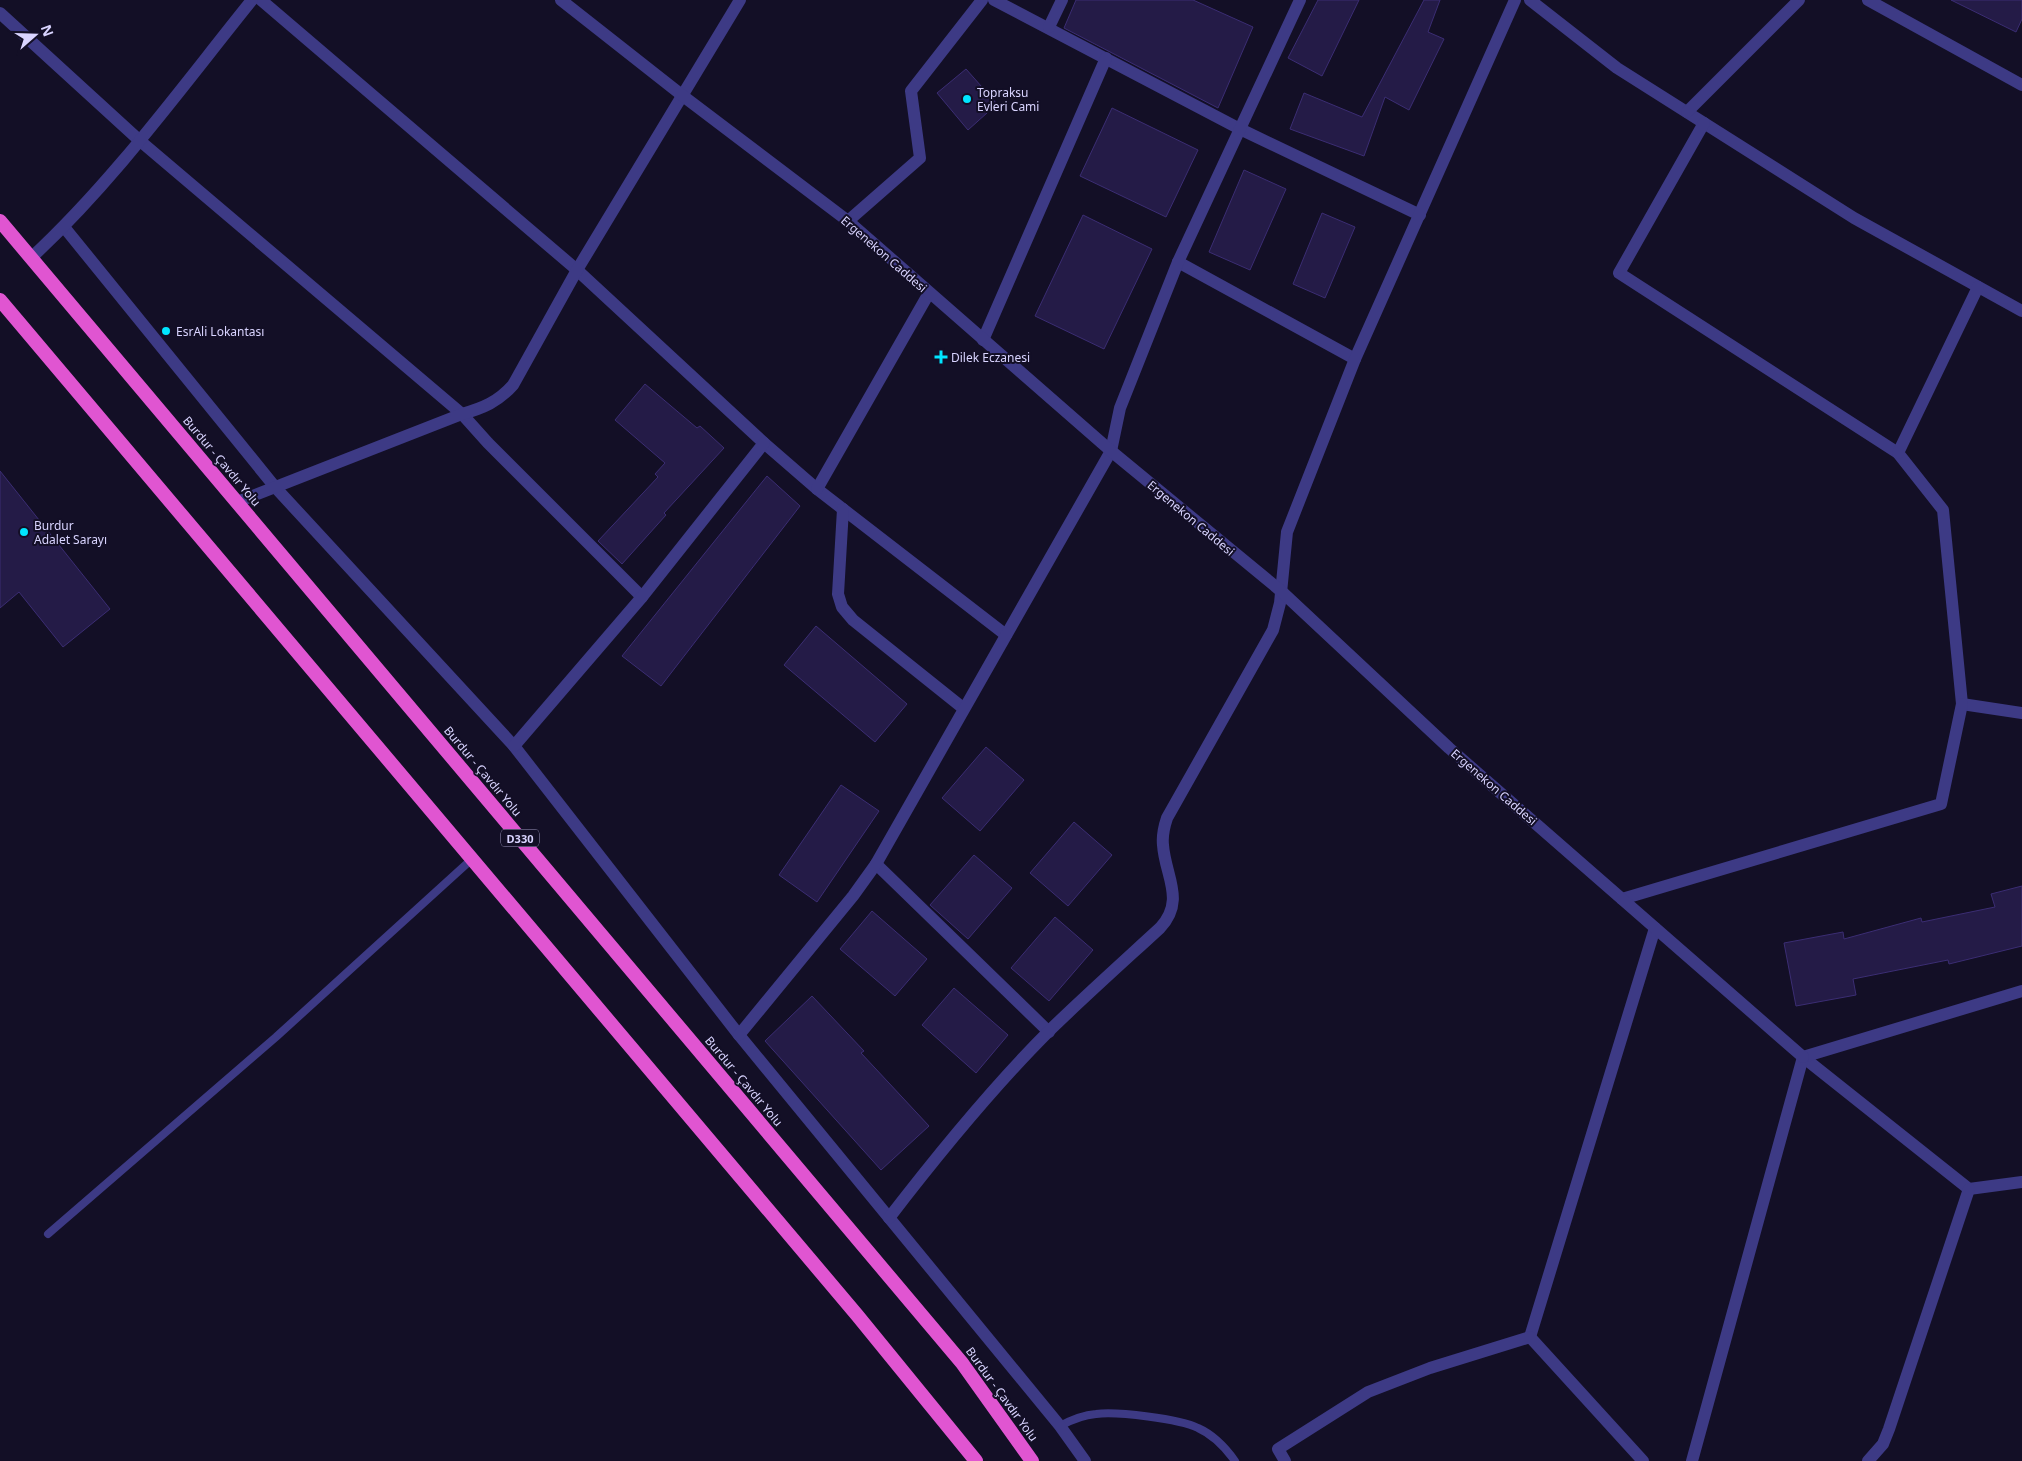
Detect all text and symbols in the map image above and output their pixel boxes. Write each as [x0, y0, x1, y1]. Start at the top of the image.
north arrow [10, 10, 60, 60]
text: N [37, 22, 59, 39]
place label: Topraksu Evleri Cami [977, 84, 1039, 115]
marker: Topraksu Evleri Cami [961, 93, 973, 105]
street label: Ergenekon Caddesi [837, 212, 931, 296]
place label: EsrAli Lokantası [176, 323, 264, 340]
marker: EsrAli Lokantası [160, 325, 172, 337]
place label: Dilek Eczanesi [951, 349, 1030, 366]
marker: Dilek Eczanesi [935, 351, 947, 363]
street label: Burdur - Çavdır Yolu [179, 412, 265, 510]
street label: Ergenekon Caddesi [1144, 477, 1238, 559]
place label: Burdur Adalet Sarayı [34, 517, 107, 548]
marker: Burdur Adalet Sarayı [18, 526, 30, 538]
street label: Burdur - Çavdır Yolu [440, 722, 526, 820]
street label: Ergenekon Caddesi [1447, 745, 1541, 829]
road number: D330 [501, 830, 539, 846]
street label: Burdur - Çavdır Yolu [701, 1032, 787, 1130]
street label: Burdur - Çavdır Yolu [962, 1343, 1042, 1445]

